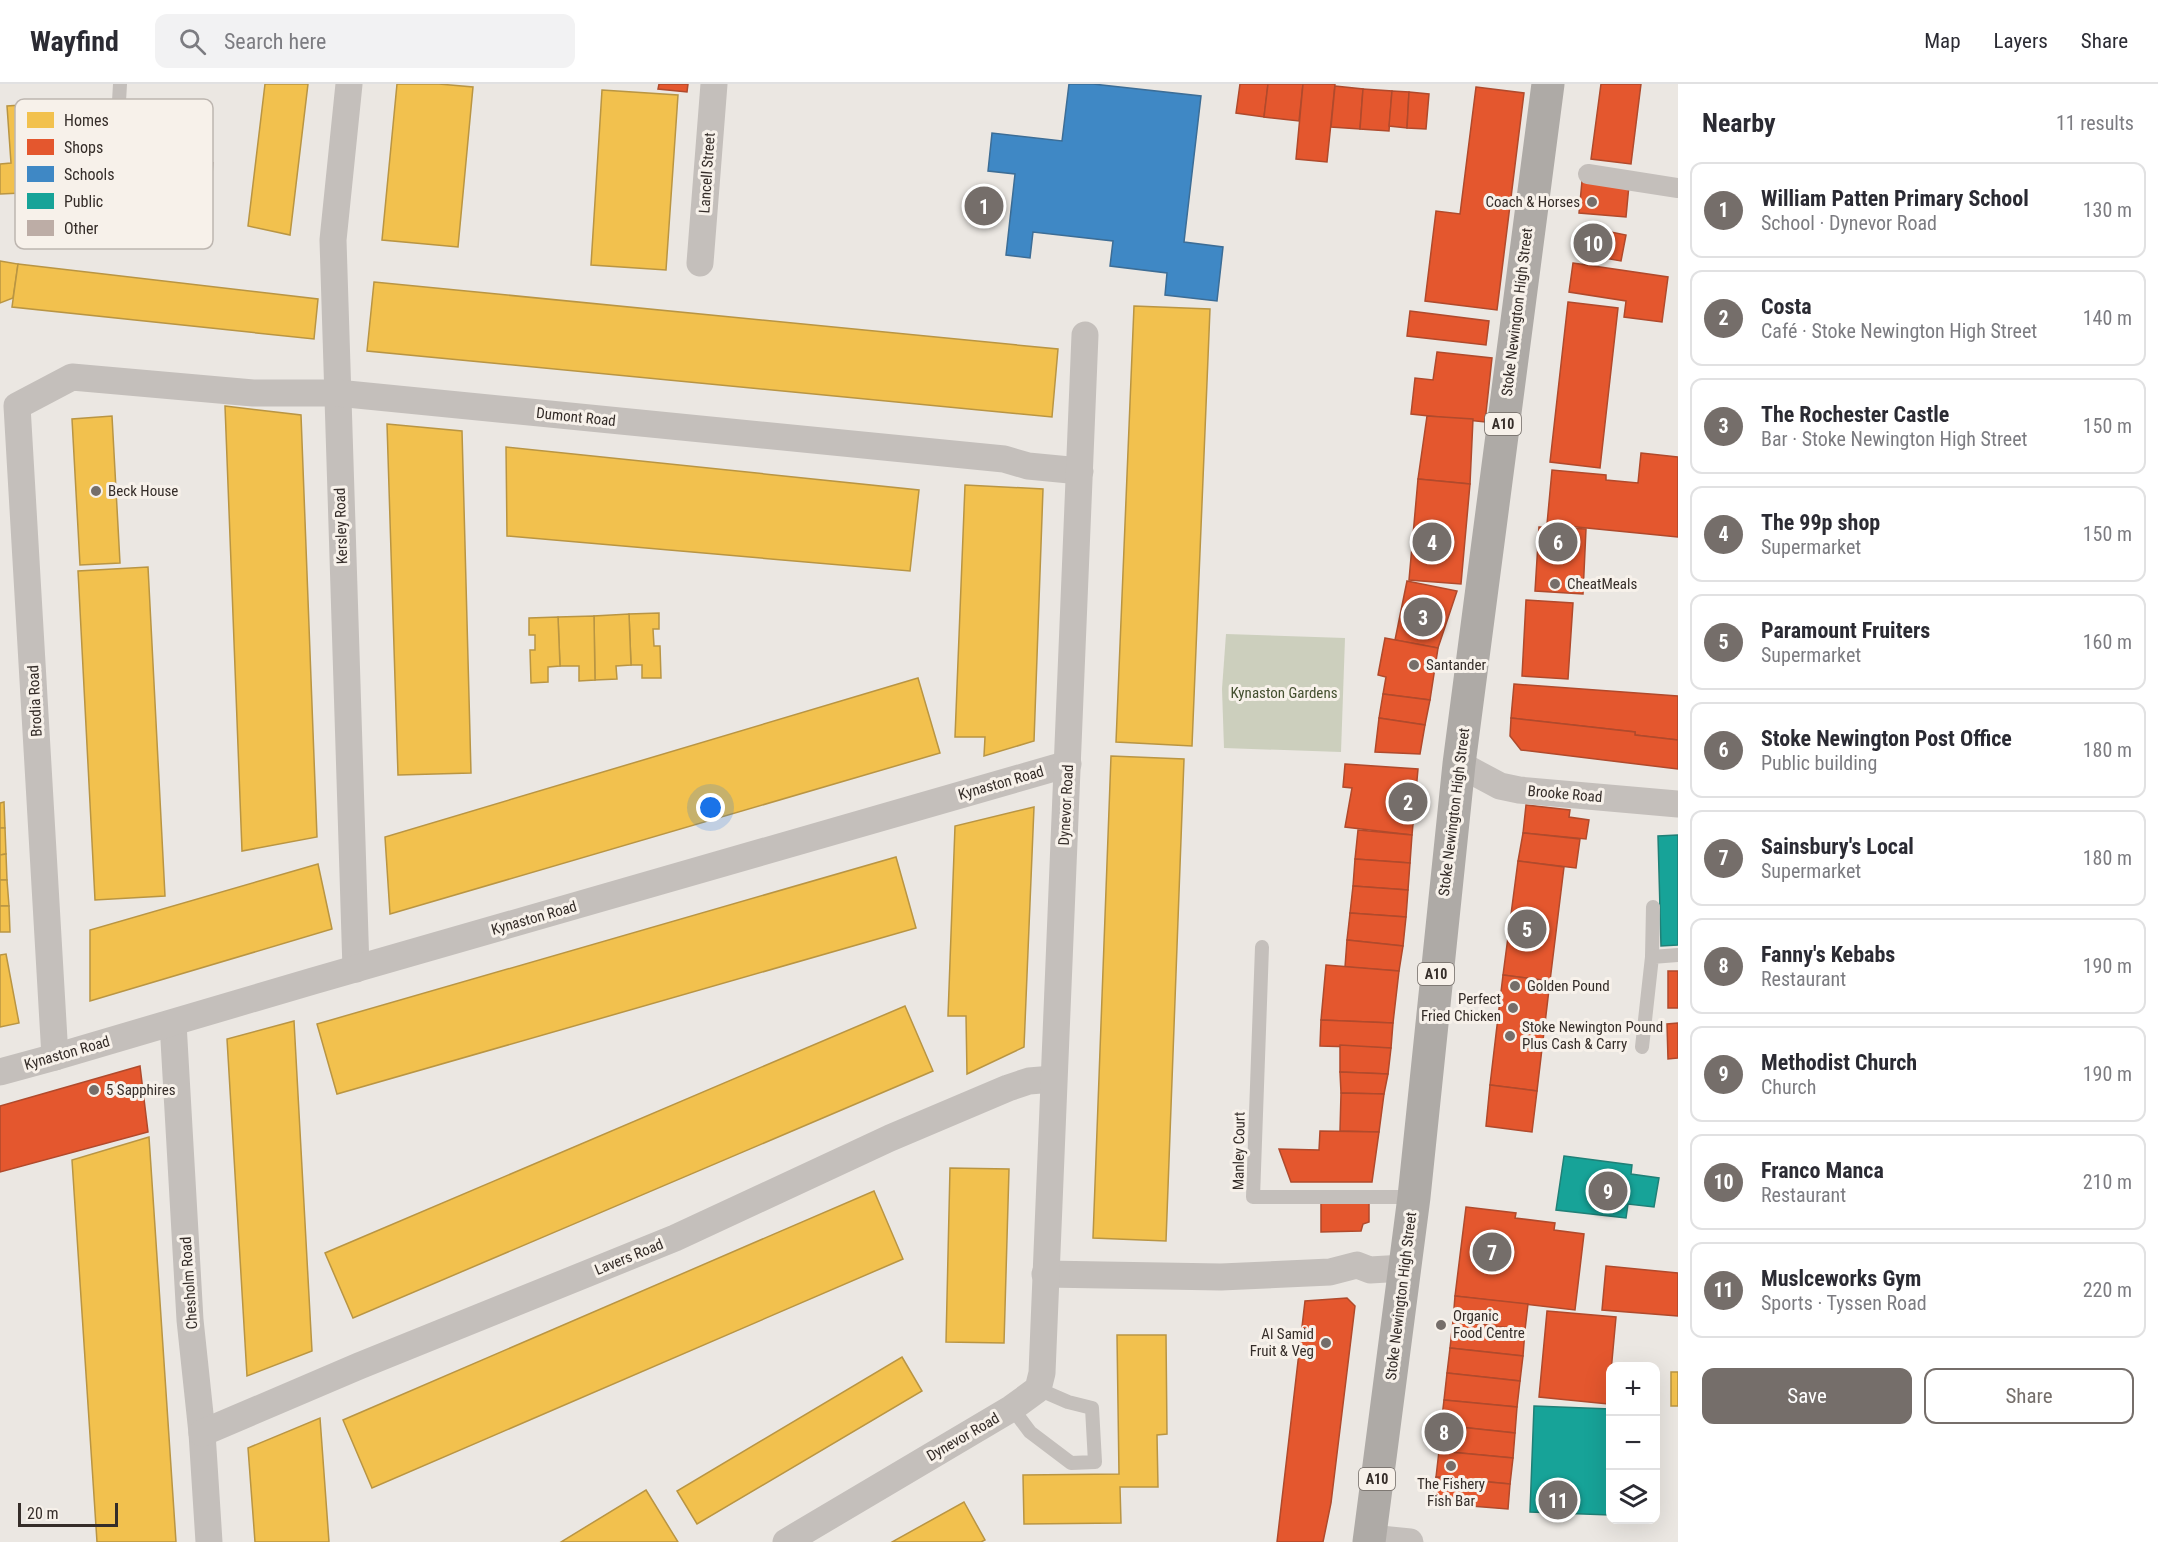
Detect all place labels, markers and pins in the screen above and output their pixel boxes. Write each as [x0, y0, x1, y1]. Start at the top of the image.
pin: 1 [964, 184, 1004, 228]
place label: Coach & Horses [1485, 193, 1580, 211]
marker: Coach & Horses [1585, 195, 1599, 209]
pin: 10 [1574, 220, 1612, 266]
place label: Beck House [108, 482, 178, 500]
marker: Beck House [89, 484, 103, 498]
pin: 4 [1412, 520, 1452, 564]
pin: 6 [1538, 520, 1578, 564]
place label: CheatMeals [1567, 575, 1637, 593]
marker: CheatMeals [1548, 577, 1562, 591]
pin: 3 [1404, 594, 1442, 640]
place label: Santander [1426, 656, 1487, 674]
marker: Santander [1407, 658, 1421, 672]
pin: 2 [1388, 780, 1428, 824]
pin: 5 [1508, 906, 1546, 952]
place label: Golden Pound [1527, 977, 1610, 995]
marker: Golden Pound [1508, 979, 1522, 993]
place label: Perfect Fried Chicken [1421, 990, 1501, 1025]
marker: Perfect Fried Chicken [1506, 1001, 1520, 1015]
place label: Stoke Newington Pound Plus Cash & Carry [1522, 1018, 1663, 1053]
marker: Stoke Newington Pound Plus Cash & Carry [1503, 1029, 1517, 1043]
place label: 5 Sapphires [106, 1081, 176, 1099]
marker: 5 Sapphires [87, 1083, 101, 1097]
pin: 9 [1588, 1168, 1628, 1214]
pin: 7 [1472, 1230, 1512, 1274]
place label: Organic Food Centre [1453, 1307, 1525, 1342]
marker: Organic Food Centre [1434, 1318, 1448, 1332]
place label: Al Samid Fruit & Veg [1250, 1325, 1314, 1360]
marker: Al Samid Fruit & Veg [1319, 1336, 1333, 1350]
pin: 8 [1424, 1410, 1464, 1454]
marker: The Fishery Fish Bar [1444, 1459, 1458, 1473]
place label: The Fishery Fish Bar [1417, 1475, 1485, 1510]
pin: 11 [1538, 1478, 1578, 1522]

